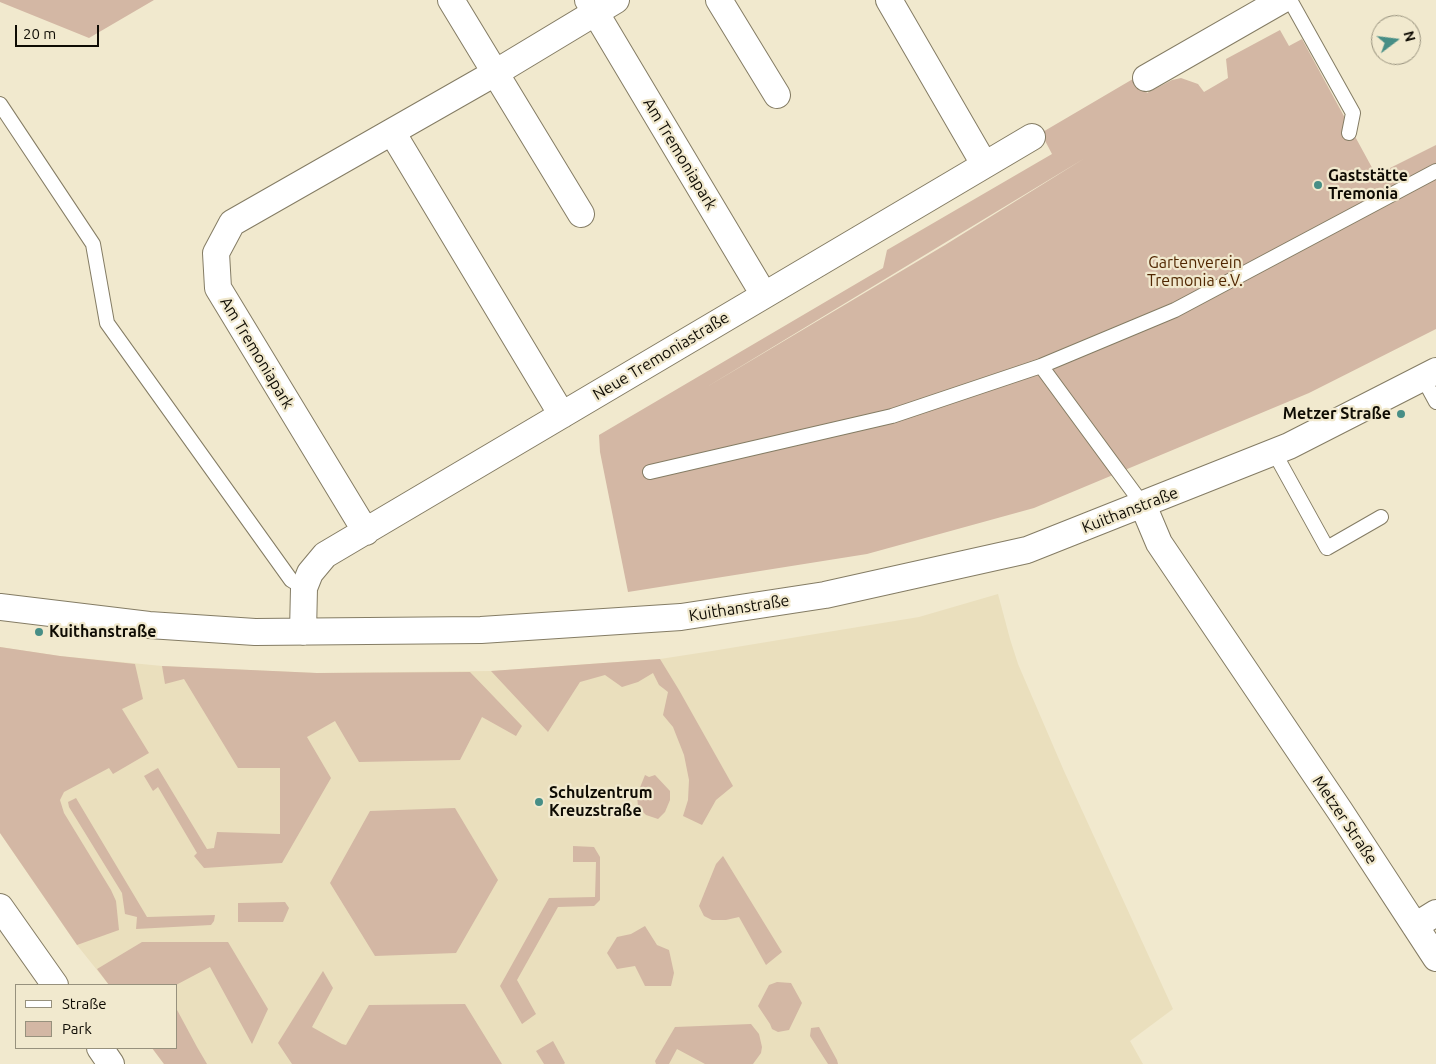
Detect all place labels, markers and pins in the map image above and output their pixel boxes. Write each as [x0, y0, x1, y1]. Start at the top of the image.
place label: Gaststätte Tremonia [1328, 166, 1408, 204]
marker: Gaststätte Tremonia [1312, 179, 1324, 191]
place label: Metzer Straße [1283, 404, 1391, 424]
marker: Metzer Straße [1395, 408, 1407, 420]
place label: Kuithanstraße [49, 622, 156, 642]
marker: Kuithanstraße [33, 626, 45, 638]
place label: Schulzentrum Kreuzstraße [549, 783, 653, 821]
marker: Schulzentrum Kreuzstraße [533, 796, 545, 808]

